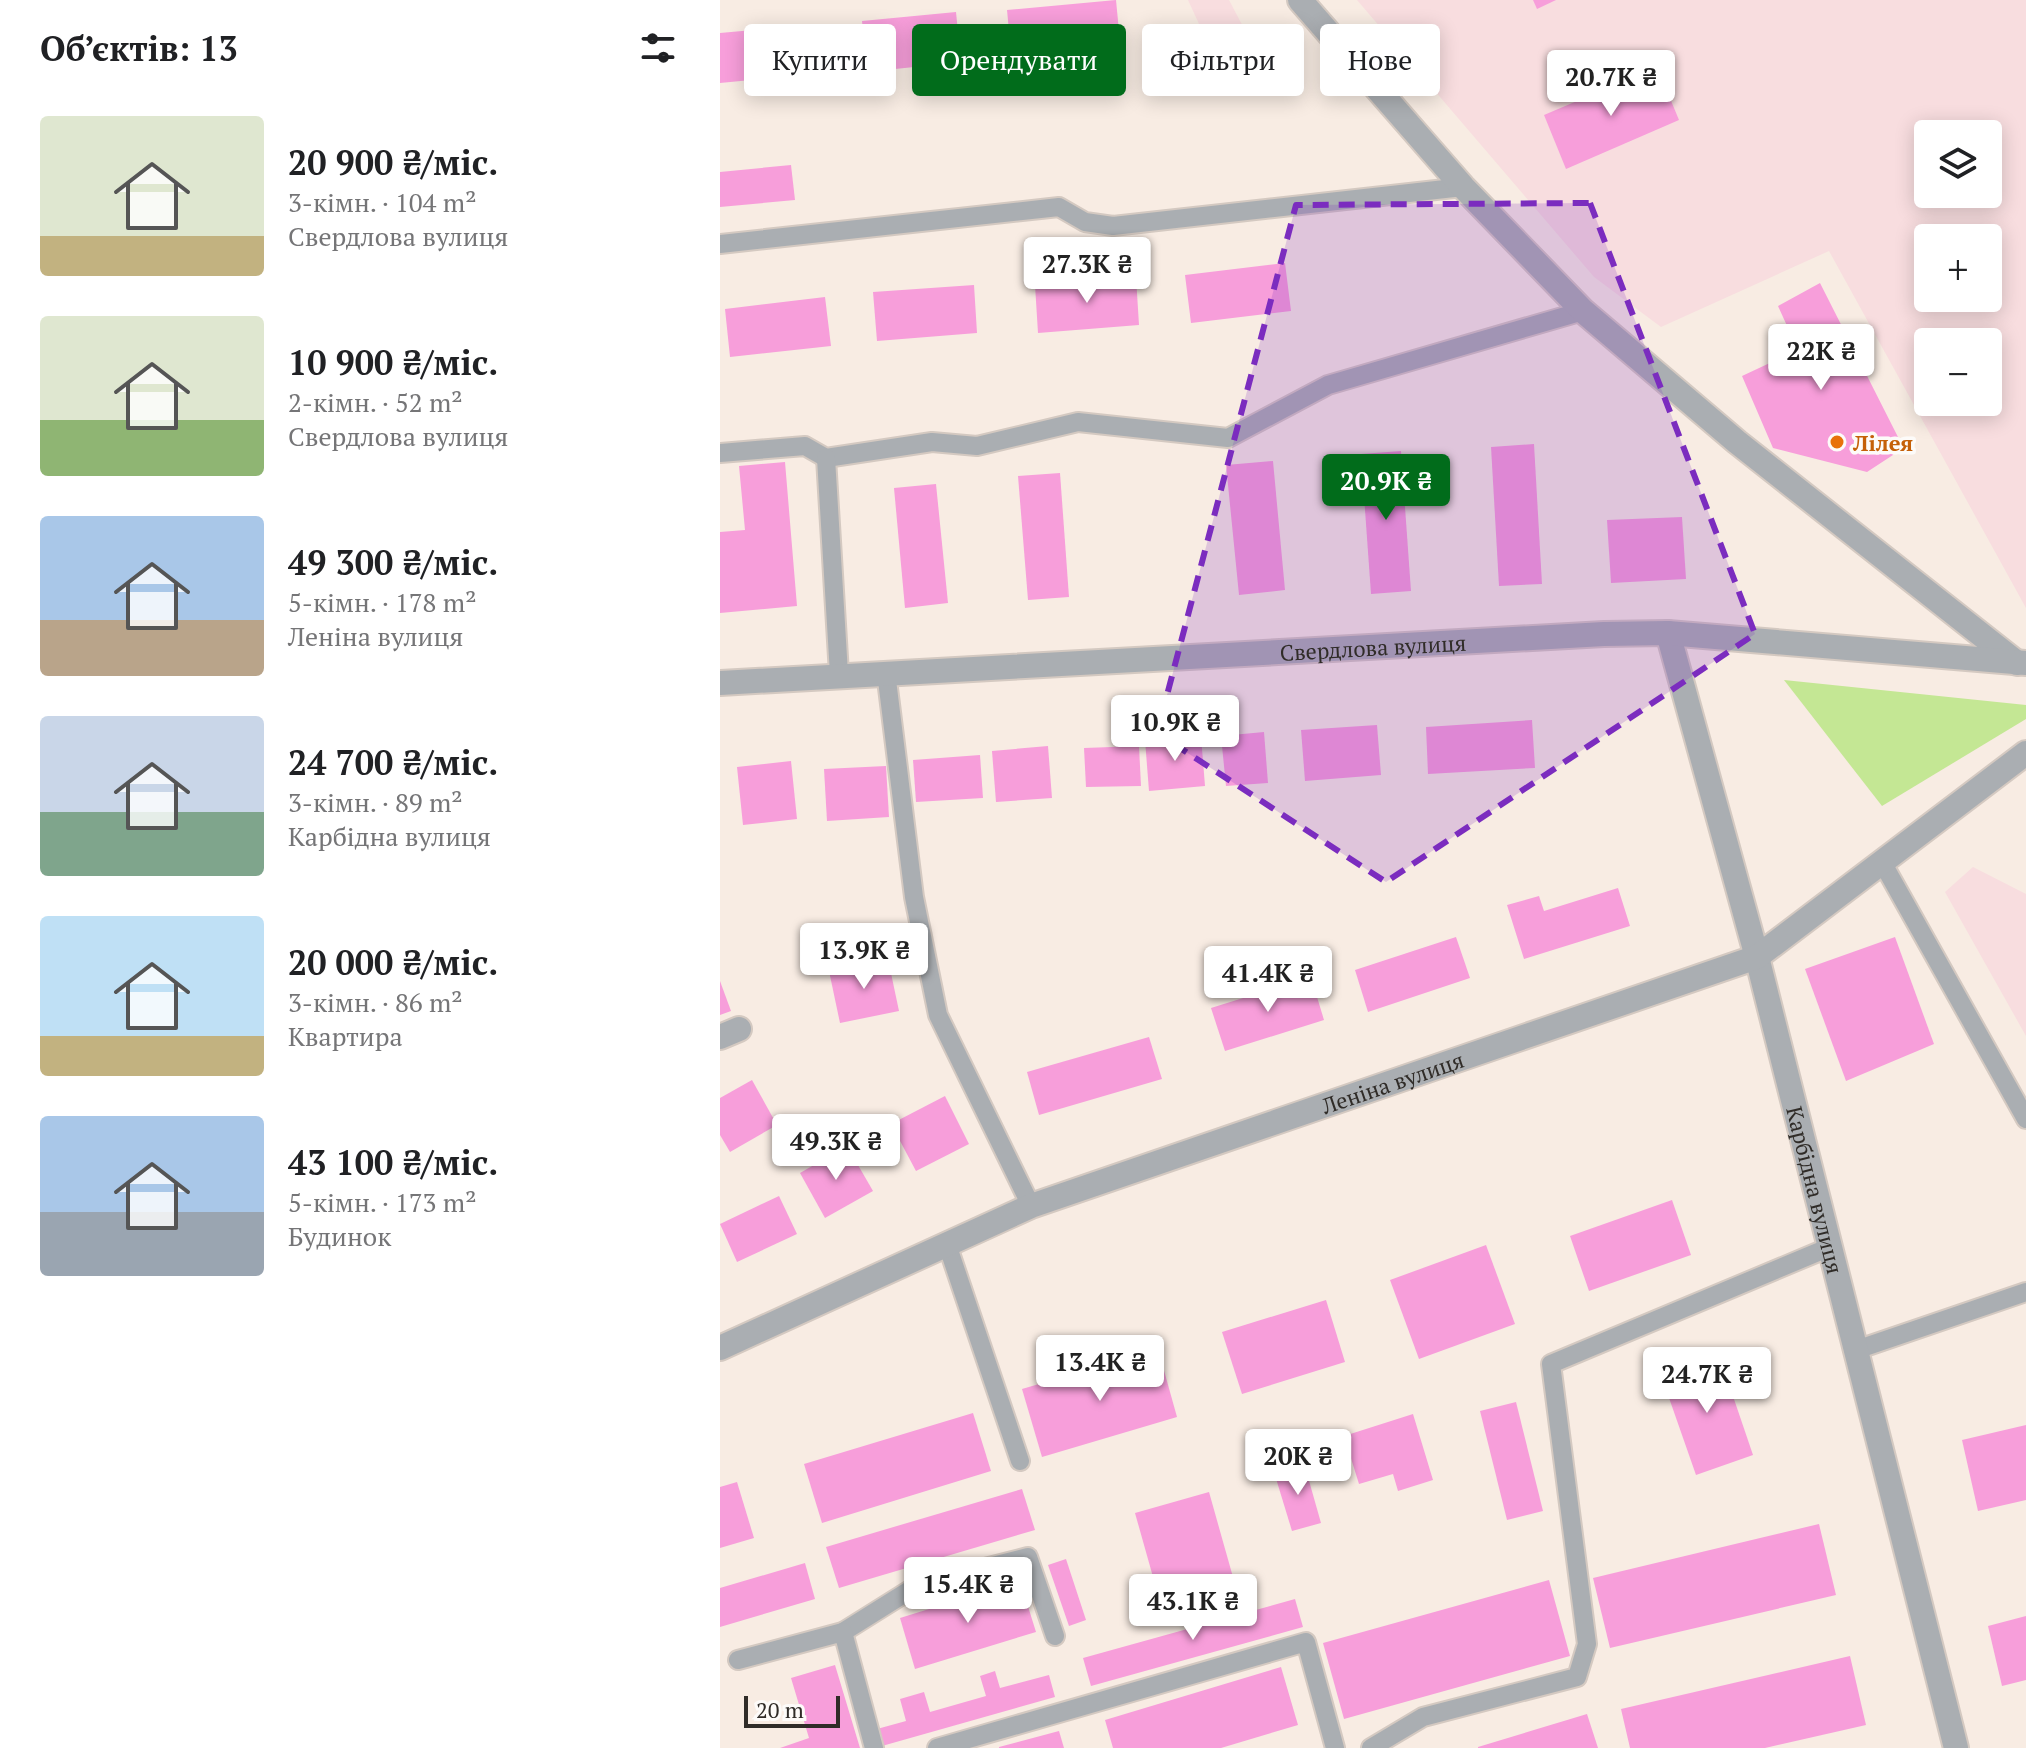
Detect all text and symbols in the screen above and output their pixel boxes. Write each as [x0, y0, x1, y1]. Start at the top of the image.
chip: Купити [744, 24, 896, 96]
chip: Орендувати [912, 24, 1126, 96]
chip: Фільтри [1142, 24, 1304, 96]
chip: Нове [1320, 24, 1440, 96]
text: Об’єктів: 13 [40, 26, 238, 71]
icon: filters [636, 26, 680, 70]
pin: 20.7K ₴ [1537, 50, 1685, 118]
text: 20.7K ₴ [1565, 59, 1657, 93]
map controls [1914, 120, 2002, 416]
button: layers [1914, 120, 2002, 208]
text: 20 900 ₴/міс. [288, 140, 498, 185]
icon: home [104, 148, 200, 244]
text: 3-кімн. · 104 m² [288, 185, 476, 219]
text: Свердлова вулиця [288, 219, 508, 253]
button: + [1914, 224, 2002, 312]
pin: 27.3K ₴ [1013, 237, 1161, 305]
text: 27.3K ₴ [1042, 246, 1132, 280]
pin: 22K ₴ [1765, 324, 1877, 392]
button: − [1914, 328, 2002, 416]
text: 22K ₴ [1786, 333, 1856, 367]
text: 10 900 ₴/міс. [288, 340, 498, 385]
icon: home [104, 348, 200, 444]
text: 2-кімн. · 52 m² [288, 385, 463, 419]
text: Свердлова вулиця [288, 419, 508, 453]
place label: Лілея [1852, 428, 1913, 457]
marker: Лілея [1828, 433, 1846, 451]
pin: 20.9K ₴ [1312, 454, 1460, 522]
text: 20.9K ₴ [1340, 463, 1432, 497]
text: 49 300 ₴/міс. [288, 540, 498, 585]
icon: home [104, 548, 200, 644]
text: 5-кімн. · 178 m² [288, 585, 476, 619]
text: Леніна вулиця [288, 619, 463, 653]
street label: Свердлова вулиця [1279, 627, 1467, 666]
pin: 10.9K ₴ [1101, 695, 1249, 763]
text: 10.9K ₴ [1129, 704, 1221, 738]
text: 24 700 ₴/міс. [288, 740, 498, 785]
icon: home [104, 748, 200, 844]
text: 3-кімн. · 89 m² [288, 785, 463, 819]
text: Карбідна вулиця [288, 819, 491, 853]
pin: 13.9K ₴ [790, 923, 938, 991]
text: 13.9K ₴ [818, 932, 910, 966]
text: 20 000 ₴/міс. [288, 940, 498, 985]
pin: 41.4K ₴ [1194, 946, 1342, 1014]
icon: home [104, 948, 200, 1044]
text: 41.4K ₴ [1222, 955, 1314, 989]
text: 3-кімн. · 86 m² [288, 985, 463, 1019]
text: Квартира [288, 1019, 403, 1053]
street label: Леніна вулиця [1317, 1044, 1467, 1120]
street label: Карбідна вулиця [1781, 1103, 1851, 1277]
pin: 49.3K ₴ [762, 1114, 910, 1182]
text: 49.3K ₴ [790, 1123, 882, 1157]
text: 43 100 ₴/міс. [288, 1140, 498, 1185]
icon: home [104, 1148, 200, 1244]
text: 5-кімн. · 173 m² [288, 1185, 476, 1219]
text: Будинок [288, 1219, 391, 1253]
pin: 13.4K ₴ [1026, 1335, 1174, 1403]
text: 13.4K ₴ [1054, 1344, 1146, 1378]
pin: 24.7K ₴ [1633, 1347, 1781, 1415]
text: 24.7K ₴ [1661, 1356, 1753, 1390]
pin: 20K ₴ [1242, 1429, 1354, 1497]
text: 20K ₴ [1263, 1438, 1333, 1472]
pin: 15.4K ₴ [894, 1557, 1042, 1625]
text: 15.4K ₴ [922, 1566, 1014, 1600]
pin: 43.1K ₴ [1119, 1574, 1267, 1642]
text: 43.1K ₴ [1147, 1583, 1239, 1617]
scale bar [744, 1692, 840, 1728]
text: 20 m [756, 1695, 804, 1724]

